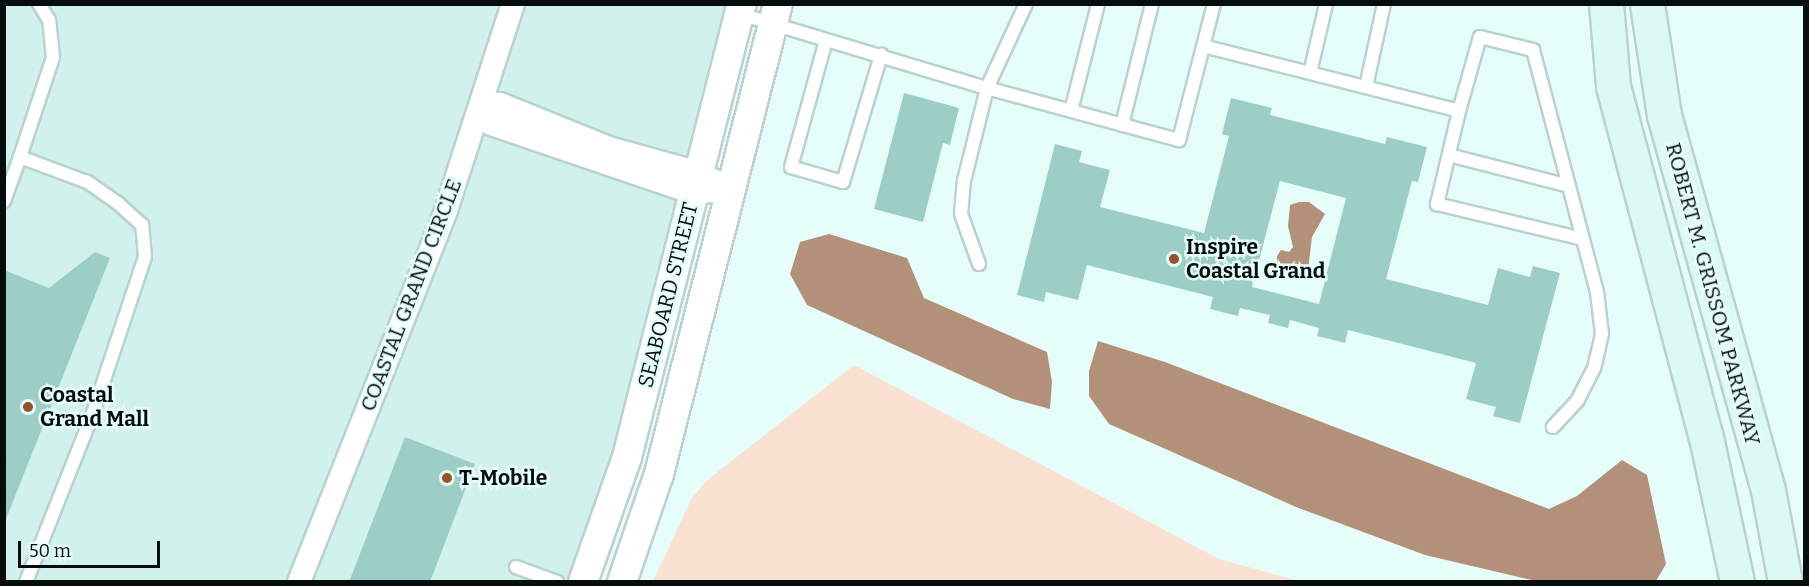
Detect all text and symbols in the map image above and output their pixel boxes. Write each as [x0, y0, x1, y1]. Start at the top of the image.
street label: ROBERT M. GRISSOM PARKWAY [1660, 140, 1766, 448]
street label: COASTAL GRAND CIRCLE [355, 175, 467, 415]
street label: SEABOARD STREET [633, 200, 703, 390]
place label: Inspire Coastal Grand [1186, 234, 1326, 284]
marker: Inspire Coastal Grand [1167, 252, 1181, 266]
place label: Coastal Grand Mall [40, 382, 149, 432]
marker: Coastal Grand Mall [21, 400, 35, 414]
place label: T-Mobile [459, 465, 547, 491]
marker: T-Mobile [440, 471, 454, 485]
scale bar [21, 529, 164, 567]
text: 50 m [29, 540, 71, 562]

